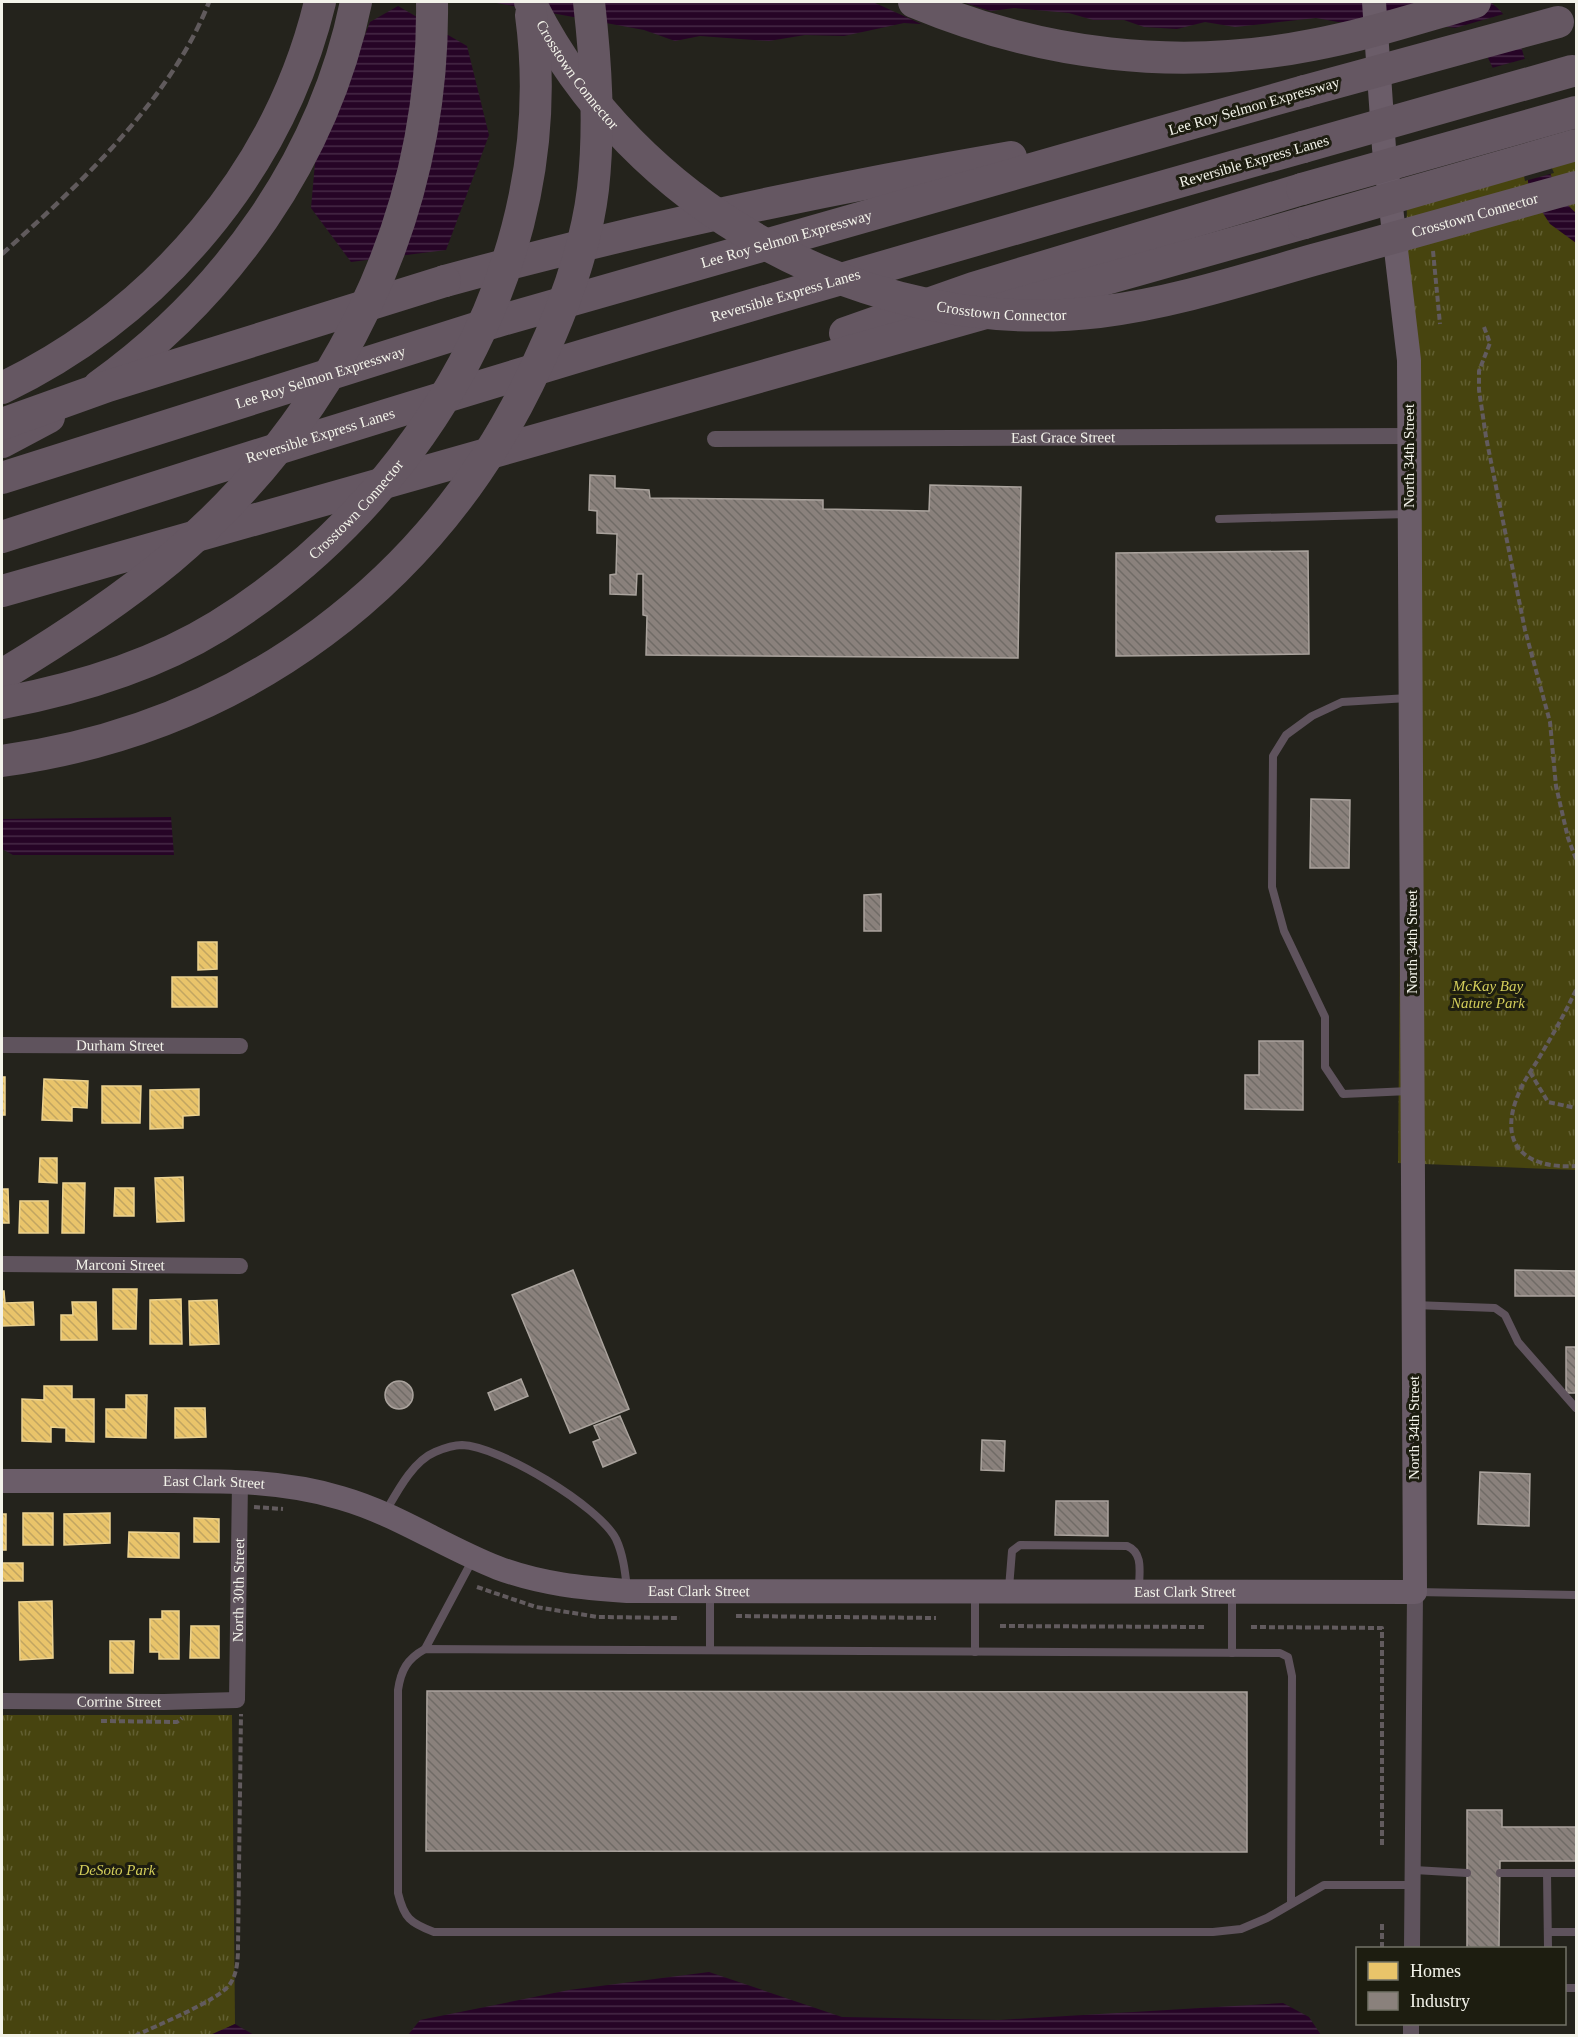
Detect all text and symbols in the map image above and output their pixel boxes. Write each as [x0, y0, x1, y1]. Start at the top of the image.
street label: Crosstown Connector [533, 17, 622, 133]
street label: Lee Roy Selmon Expressway [1167, 74, 1342, 138]
street label: Reversible Express Lanes [1177, 132, 1331, 190]
street label: Crosstown Connector [1410, 190, 1540, 240]
street label: Lee Roy Selmon Expressway [699, 207, 874, 271]
street label: Reversible Express Lanes [709, 266, 862, 325]
street label: Crosstown Connector [935, 298, 1067, 324]
street label: Lee Roy Selmon Expressway [234, 343, 408, 412]
street label: North 34th Street [1401, 403, 1417, 508]
street label: Reversible Express Lanes [244, 405, 397, 466]
street label: East Grace Street [1011, 429, 1116, 446]
street label: Crosstown Connector [306, 457, 406, 563]
street label: North 34th Street [1404, 889, 1420, 994]
park label: McKay Bay Nature Park [1450, 978, 1525, 1011]
street label: Durham Street [76, 1037, 165, 1054]
street label: Marconi Street [75, 1257, 166, 1273]
street label: North 34th Street [1406, 1375, 1422, 1480]
street label: East Clark Street [163, 1473, 266, 1492]
street label: North 30th Street [230, 1537, 247, 1642]
street label: East Clark Street [648, 1583, 751, 1599]
street label: East Clark Street [1134, 1584, 1237, 1600]
street label: Corrine Street [77, 1693, 162, 1710]
park label: DeSoto Park [77, 1862, 156, 1878]
legend [1356, 1947, 1566, 2025]
text: Homes [1410, 1961, 1461, 1981]
text: Industry [1410, 1991, 1470, 2011]

